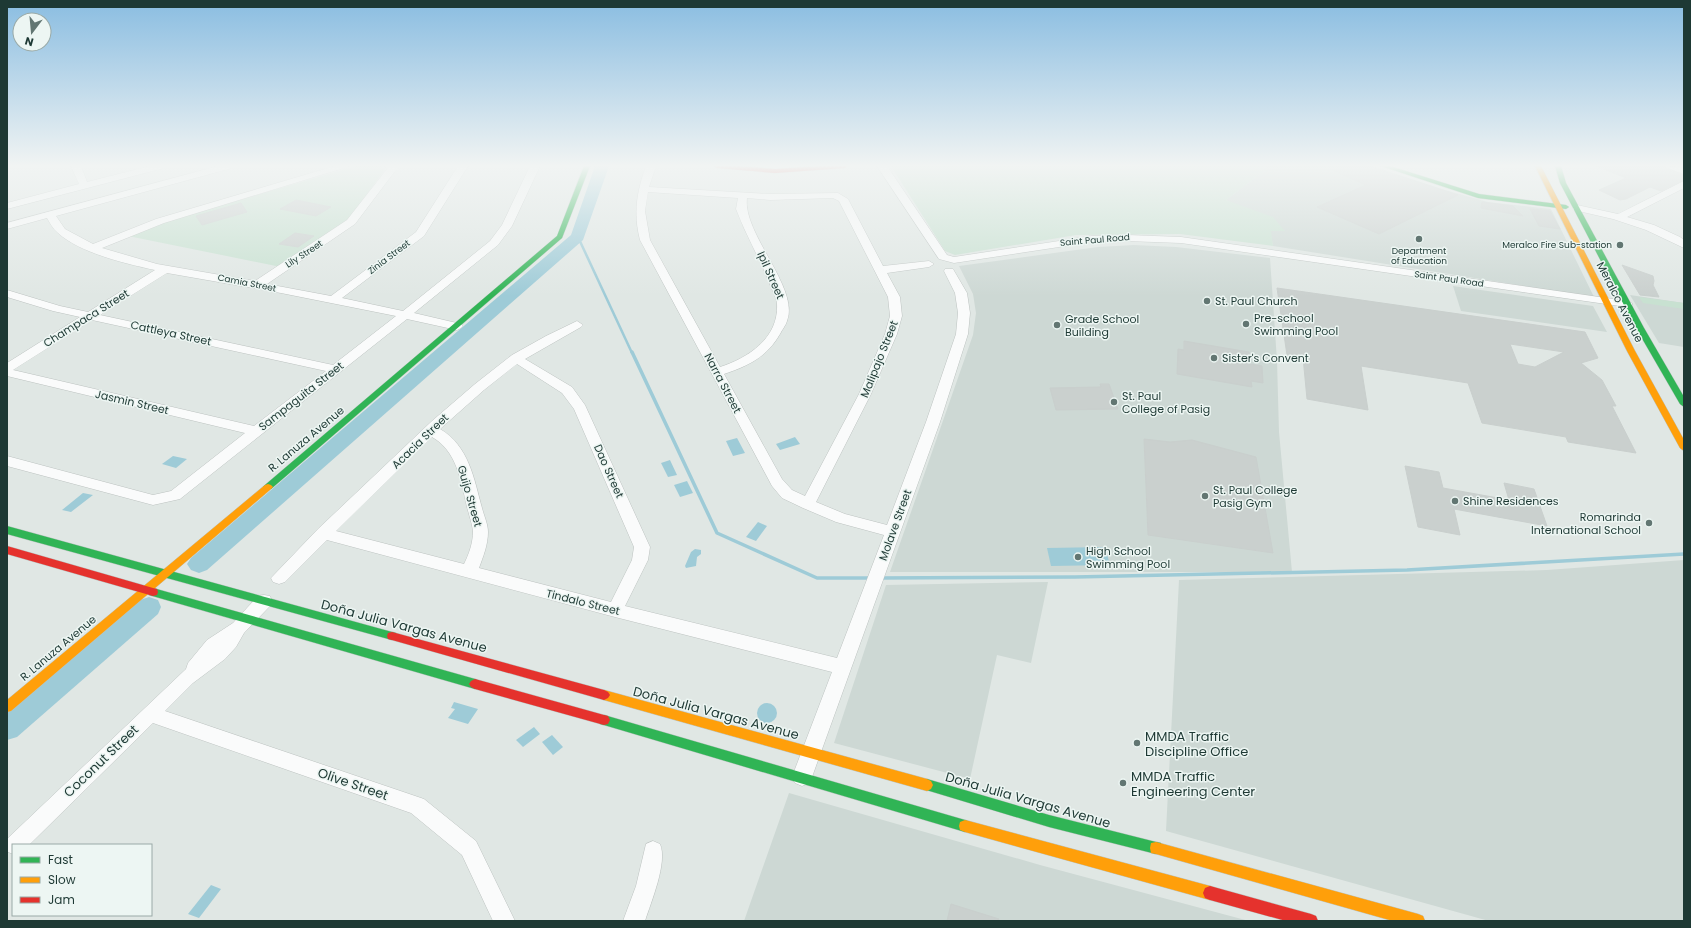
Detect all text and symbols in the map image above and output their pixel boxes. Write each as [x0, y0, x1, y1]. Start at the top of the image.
north arrow [12, 12, 52, 52]
text: N [23, 33, 35, 50]
street label: Saint Paul Road [1060, 231, 1130, 249]
marker: Department of Education [1414, 234, 1424, 244]
street label: Lily Street [283, 237, 325, 271]
street label: Zinia Street [365, 237, 413, 277]
place label: Meralco Fire Sub-station [1502, 239, 1612, 251]
marker: Meralco Fire Sub-station [1615, 240, 1625, 250]
place label: Department of Education [1391, 245, 1447, 267]
street label: Ipil Street [753, 249, 789, 301]
street label: Meralco Avenue [1593, 259, 1647, 345]
street label: Saint Paul Road [1413, 268, 1485, 290]
street label: Camia Street [217, 271, 277, 295]
street label: Champaca Street [40, 285, 132, 351]
place label: St. Paul Church [1215, 293, 1298, 309]
marker: St. Paul Church [1202, 296, 1212, 306]
place label: Pre-school Swimming Pool [1254, 310, 1338, 339]
place label: Grade School Building [1065, 311, 1139, 340]
street label: Cattleya Street [129, 317, 213, 349]
street label: Malipajo Street [856, 318, 902, 400]
marker: Pre-school Swimming Pool [1241, 319, 1251, 329]
marker: Grade School Building [1052, 320, 1062, 330]
street label: Narra Street [700, 350, 746, 416]
place label: Sister's Convent [1222, 350, 1309, 366]
marker: Sister's Convent [1209, 353, 1219, 363]
street label: Sampaguita Street [255, 358, 347, 434]
street label: Jasmin Street [94, 386, 170, 418]
place label: St. Paul College of Pasig [1122, 388, 1210, 417]
marker: St. Paul College of Pasig [1109, 397, 1119, 407]
street label: R. Lanuza Avenue [265, 402, 348, 476]
street label: Acacia Street [388, 410, 452, 472]
street label: Dao Street [590, 442, 628, 500]
street label: Guijo Street [454, 463, 486, 529]
place label: St. Paul College Pasig Gym [1213, 482, 1297, 511]
street label: Molave Street [875, 487, 915, 563]
marker: St. Paul College Pasig Gym [1200, 491, 1210, 501]
place label: Shine Residences [1463, 493, 1559, 509]
marker: Shine Residences [1450, 496, 1460, 506]
place label: Romarinda International School [1531, 509, 1641, 538]
marker: Romarinda International School [1644, 518, 1654, 528]
place label: High School Swimming Pool [1086, 543, 1170, 572]
marker: High School Swimming Pool [1073, 552, 1083, 562]
street label: Tindalo Street [544, 585, 622, 619]
street label: Doña Julia Vargas Avenue [319, 595, 489, 657]
street label: R. Lanuza Avenue [17, 611, 100, 685]
street label: Doña Julia Vargas Avenue [631, 682, 801, 744]
street label: Coconut Street [59, 720, 143, 802]
place label: MMDA Traffic Discipline Office [1145, 727, 1248, 761]
marker: MMDA Traffic Discipline Office [1132, 738, 1142, 748]
street label: Olive Street [315, 763, 391, 805]
street label: Doña Julia Vargas Avenue [943, 767, 1113, 833]
place label: MMDA Traffic Engineering Center [1131, 767, 1255, 801]
marker: MMDA Traffic Engineering Center [1118, 778, 1128, 788]
legend [12, 844, 152, 916]
text: Fast [48, 851, 73, 868]
text: Slow [48, 871, 76, 888]
text: Jam [48, 891, 75, 908]

